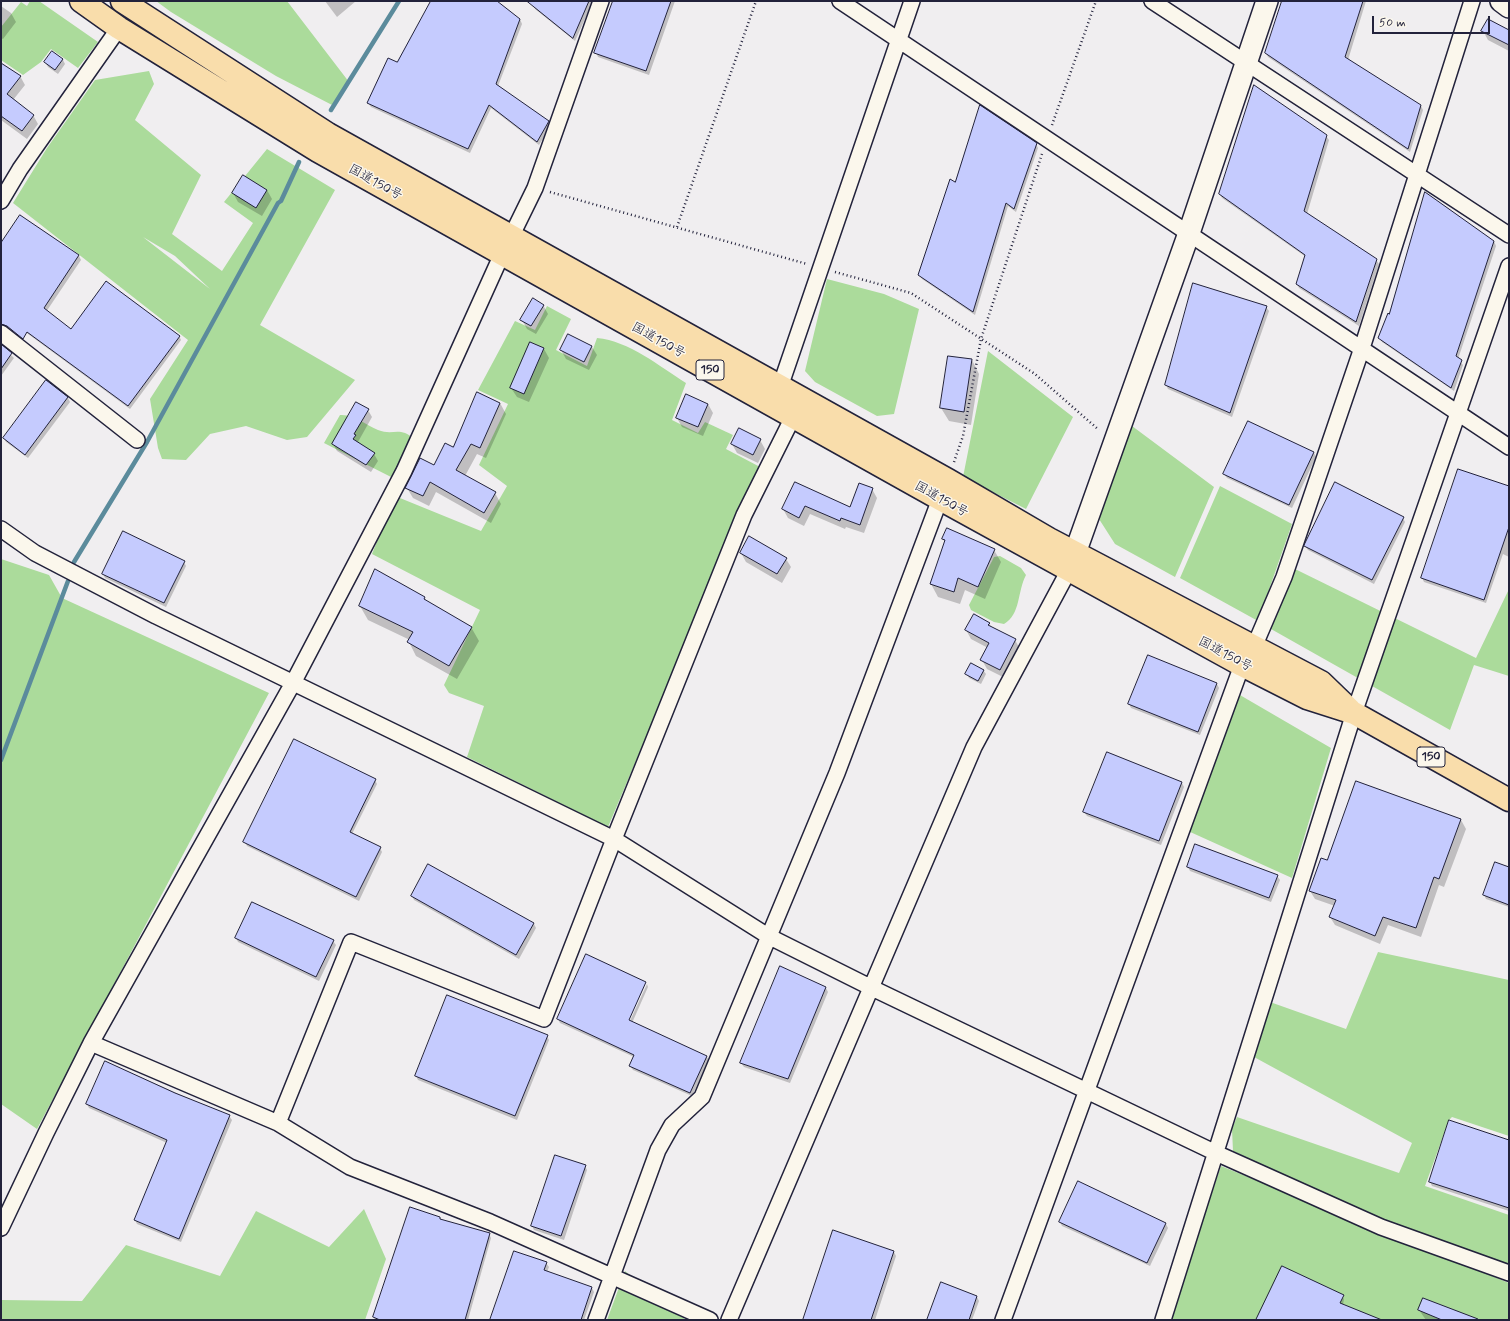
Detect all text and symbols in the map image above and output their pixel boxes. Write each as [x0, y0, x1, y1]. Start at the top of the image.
scale bar [1374, 8, 1492, 34]
text: 50 m [1379, 15, 1406, 31]
street label: 国道150号 [345, 162, 405, 204]
street label: 国道150号 [628, 320, 688, 362]
road number: 150 [696, 360, 724, 380]
street label: 国道150号 [911, 479, 971, 521]
street label: 国道150号 [1195, 634, 1255, 676]
road number: 150 [1417, 747, 1445, 767]

